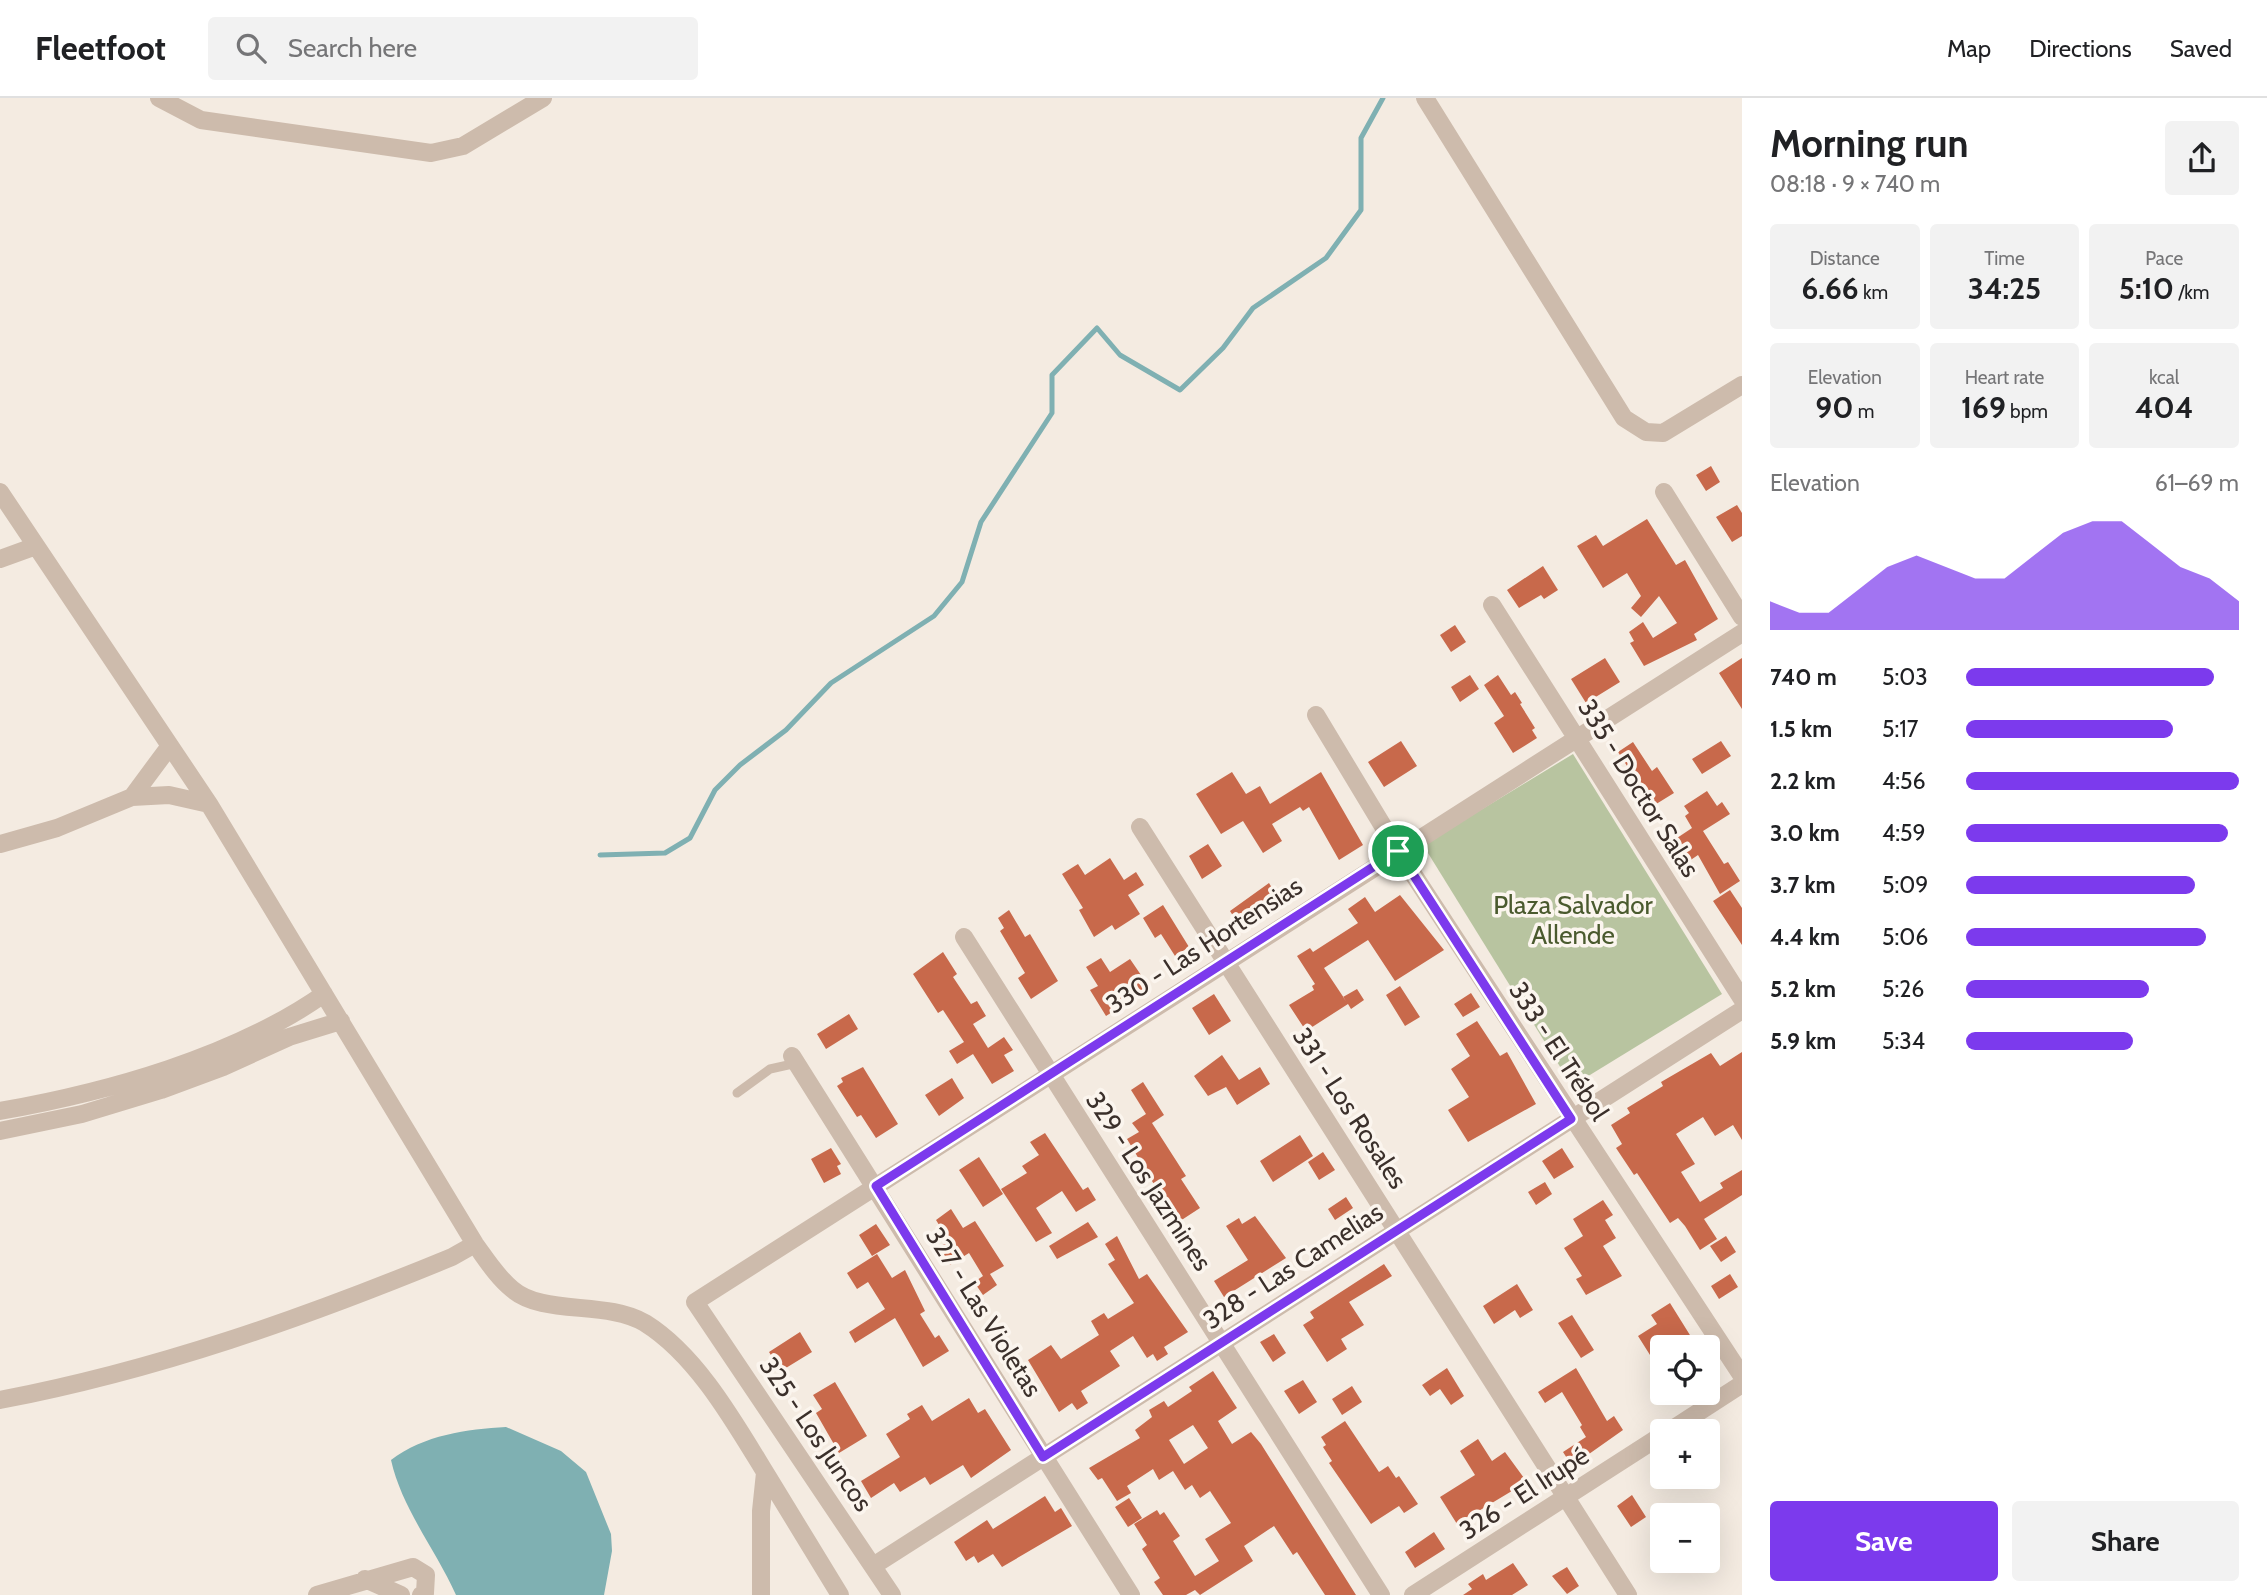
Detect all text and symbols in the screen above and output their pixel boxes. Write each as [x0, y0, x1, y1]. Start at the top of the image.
search box [208, 17, 698, 80]
text: Fleetfoot [35, 28, 166, 68]
icon: search [232, 29, 270, 67]
text: Search here [288, 32, 417, 64]
text: Map [1947, 34, 1991, 63]
text: Directions [2029, 34, 2132, 63]
text: Saved [2170, 34, 2232, 63]
text: Morning run [1770, 120, 1969, 167]
button: share [2165, 121, 2239, 195]
text: 08:18 · 9 × 740 m [1770, 170, 1940, 198]
text: Distance [1810, 247, 1880, 270]
text: Time [1984, 247, 2025, 270]
text: Pace [2145, 247, 2183, 270]
text: 6.66 [1801, 270, 1859, 307]
text: 34:25 [1968, 270, 2041, 307]
text: 5:10 [2119, 270, 2174, 307]
text: km [1859, 281, 1888, 304]
text: /km [2174, 281, 2209, 304]
text: Elevation [1808, 366, 1882, 389]
text: Heart rate [1965, 366, 2044, 389]
text: kcal [2149, 366, 2179, 389]
text: 90 [1815, 389, 1853, 426]
text: 169 [1961, 389, 2006, 426]
text: 404 [2135, 389, 2193, 426]
text: m [1853, 400, 1874, 423]
text: bpm [2006, 400, 2048, 423]
text: Elevation [1770, 469, 1860, 497]
text: 61–69 m [2155, 469, 2239, 497]
text: 740 m [1770, 663, 1837, 691]
text: 5:03 [1882, 663, 1928, 691]
street label: 335 - Doctor Salas [1571, 693, 1707, 883]
text: 1.5 km [1770, 715, 1832, 743]
text: 5:17 [1882, 715, 1918, 743]
text: 2.2 km [1770, 767, 1836, 795]
text: 4:56 [1882, 767, 1926, 795]
text: 3.0 km [1770, 819, 1840, 847]
text: 4:59 [1882, 819, 1926, 847]
pin [1368, 821, 1428, 881]
icon: arrive [1379, 832, 1417, 870]
street label: 330 - Las Hortensias [1100, 869, 1308, 1020]
text: 3.7 km [1770, 871, 1836, 899]
text: 5:09 [1882, 871, 1928, 899]
park label: Plaza Salvador Allende [1493, 889, 1654, 951]
text: 4.4 km [1770, 923, 1840, 951]
text: 5:06 [1882, 923, 1928, 951]
text: 5.2 km [1770, 975, 1836, 1003]
text: 5:26 [1882, 975, 1924, 1003]
street label: 333 - El Trébol [1502, 976, 1616, 1126]
street label: 331 - Los Rosales [1286, 1021, 1414, 1195]
text: 5.9 km [1770, 1027, 1836, 1055]
text: 5:34 [1882, 1027, 1925, 1055]
street label: 329 - Los Jazmines [1079, 1086, 1219, 1277]
street label: 328 - Las Camelias [1197, 1196, 1389, 1336]
street label: 327 - Las Violetas [919, 1221, 1049, 1403]
map controls [1650, 1335, 1720, 1573]
button: locate [1650, 1335, 1720, 1405]
street label: 325 - Los Juncos [753, 1351, 880, 1517]
button: + [1650, 1419, 1720, 1489]
street label: 326 - El Irupé [1453, 1439, 1595, 1547]
button: Save [1770, 1501, 1998, 1581]
button: Share [2012, 1501, 2239, 1581]
button: − [1650, 1503, 1720, 1573]

